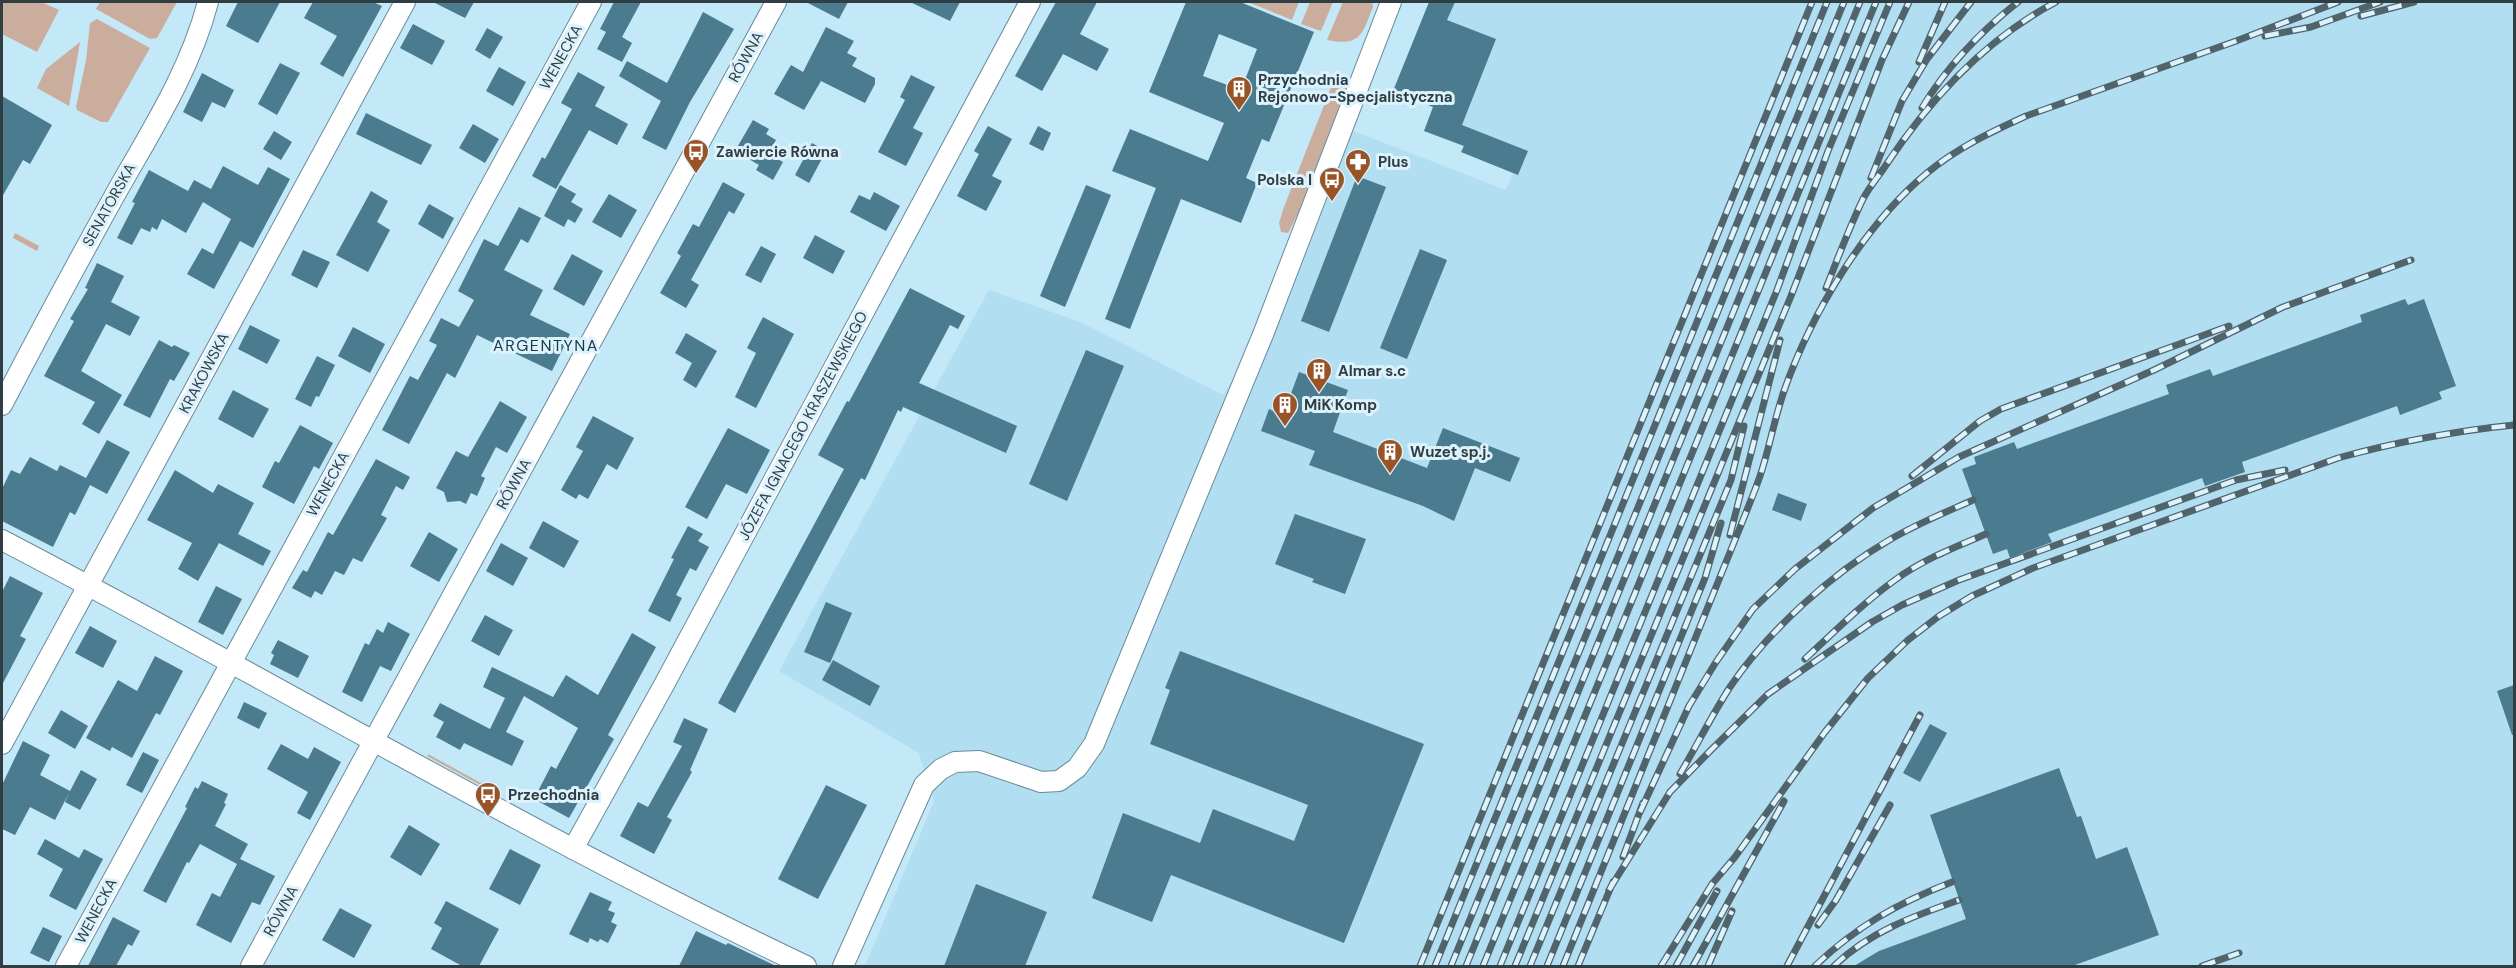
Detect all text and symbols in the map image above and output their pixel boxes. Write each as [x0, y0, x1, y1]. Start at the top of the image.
street label: WENECKA [535, 21, 587, 93]
street label: RÓWNA [724, 28, 768, 86]
place label: Przychodnia Rejonowo-Specjalistyczna [1258, 70, 1453, 107]
building icon: Przychodnia Rejonowo-Specjalistyczna [1224, 74, 1254, 112]
bus stop icon: Zawiercie Równa [681, 137, 711, 175]
place label: Zawiercie Równa [716, 142, 839, 162]
pharmacy icon: Plus [1343, 147, 1373, 185]
place label: Plus [1378, 152, 1408, 172]
street label: SENATORSKA [78, 160, 140, 250]
bus stop icon: Polska I [1317, 165, 1347, 203]
place label: Polska I [1257, 170, 1312, 190]
street label: JÓZEFA IGNACEGO KRASZEWSKIEGO [734, 308, 872, 544]
street label: KRAKOWSKA [174, 329, 234, 417]
district label: ARGENTYNA [493, 335, 599, 356]
building icon: Almar s.c [1304, 356, 1334, 394]
place label: Almar s.c [1338, 361, 1406, 381]
building icon: MiK Komp [1270, 390, 1300, 428]
place label: MiK Komp [1304, 395, 1377, 415]
building icon: Wuzet sp.j. [1375, 437, 1405, 475]
place label: Wuzet sp.j. [1410, 442, 1490, 462]
street label: WENECKA [302, 448, 354, 520]
street label: RÓWNA [492, 455, 536, 513]
bus stop icon: Przechodnia [473, 780, 503, 818]
place label: Przechodnia [508, 785, 599, 805]
street label: WENECKA [70, 875, 122, 947]
street label: RÓWNA [259, 882, 303, 940]

